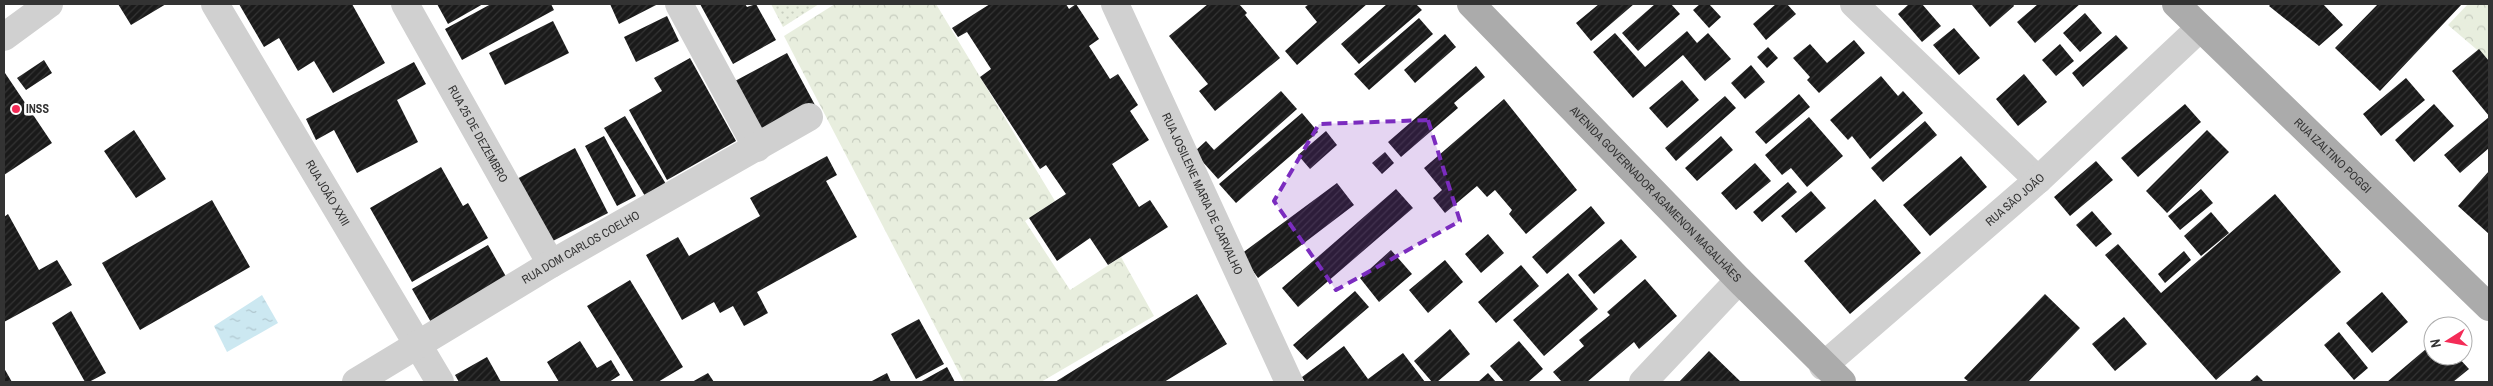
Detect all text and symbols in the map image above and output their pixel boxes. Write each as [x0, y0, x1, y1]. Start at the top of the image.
street label: RUA 25 DE DEZEMBRO [444, 82, 512, 186]
place label: INSS [26, 101, 49, 117]
street label: AVENIDA GOVERNADOR AGAMENON MAGALHÃES [1566, 102, 1745, 286]
marker: INSS [10, 103, 22, 115]
street label: RUA JOSILENE MARIA DE CARVALHO [1158, 110, 1247, 278]
street label: RUA IZALTINO POGGI [2291, 115, 2375, 197]
street label: RUA JOÃO XXIII [302, 157, 353, 229]
street label: RUA SÃO JOÃO [1982, 170, 2048, 230]
street label: RUA DOM CARLOS COELHO [519, 207, 643, 288]
north arrow [2423, 316, 2473, 366]
text: N [2426, 338, 2445, 349]

